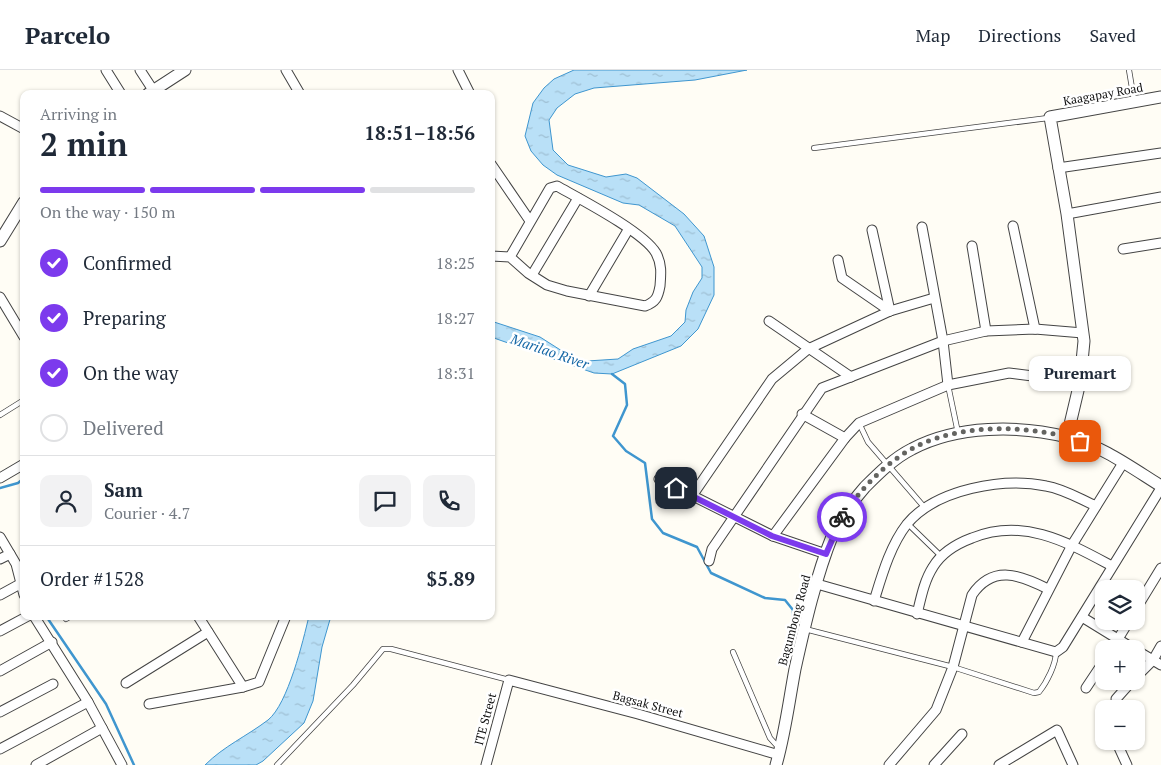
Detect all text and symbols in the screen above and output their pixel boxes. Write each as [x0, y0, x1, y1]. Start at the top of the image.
text: Parcelo [25, 19, 110, 51]
text: Map [915, 23, 950, 47]
text: Directions [978, 23, 1061, 47]
text: Saved [1089, 23, 1136, 47]
street label: Kaagapay Road [1062, 80, 1144, 108]
text: Arriving in [40, 103, 117, 125]
text: 18:51–18:56 [364, 120, 475, 145]
text: 2 min [40, 123, 128, 165]
text: On the way · 150 m [40, 201, 175, 223]
icon: check [40, 249, 68, 277]
text: Confirmed [83, 250, 172, 275]
text: 18:25 [436, 252, 475, 274]
icon: check [40, 304, 68, 332]
text: Preparing [83, 305, 166, 330]
text: 18:27 [436, 307, 475, 329]
water label: Marilao River [508, 328, 592, 373]
callout: Puremart [1029, 356, 1131, 391]
icon: check [40, 359, 68, 387]
text: On the way [83, 360, 178, 385]
text: 18:31 [436, 362, 475, 384]
text: Puremart [1044, 362, 1116, 384]
text: Delivered [83, 415, 164, 440]
pin [1059, 420, 1101, 462]
icon: bag [1066, 427, 1094, 455]
pin [655, 467, 697, 509]
icon: home [662, 474, 690, 502]
button: person [40, 475, 92, 527]
button: chat [359, 475, 411, 527]
button: phone [423, 475, 475, 527]
text: Sam [104, 477, 143, 502]
courier [817, 492, 867, 542]
text: Courier · 4.7 [104, 502, 190, 524]
icon: bike [828, 503, 856, 531]
text: Order #1528 [40, 566, 144, 591]
text: $5.89 [426, 566, 475, 591]
street label: Bagumbong Road [775, 573, 813, 667]
map controls [1095, 580, 1145, 750]
button: layers [1095, 580, 1145, 630]
button: + [1095, 640, 1145, 690]
street label: Bagsak Street [611, 687, 685, 721]
street label: ITE Street [471, 691, 499, 747]
button: − [1095, 700, 1145, 750]

